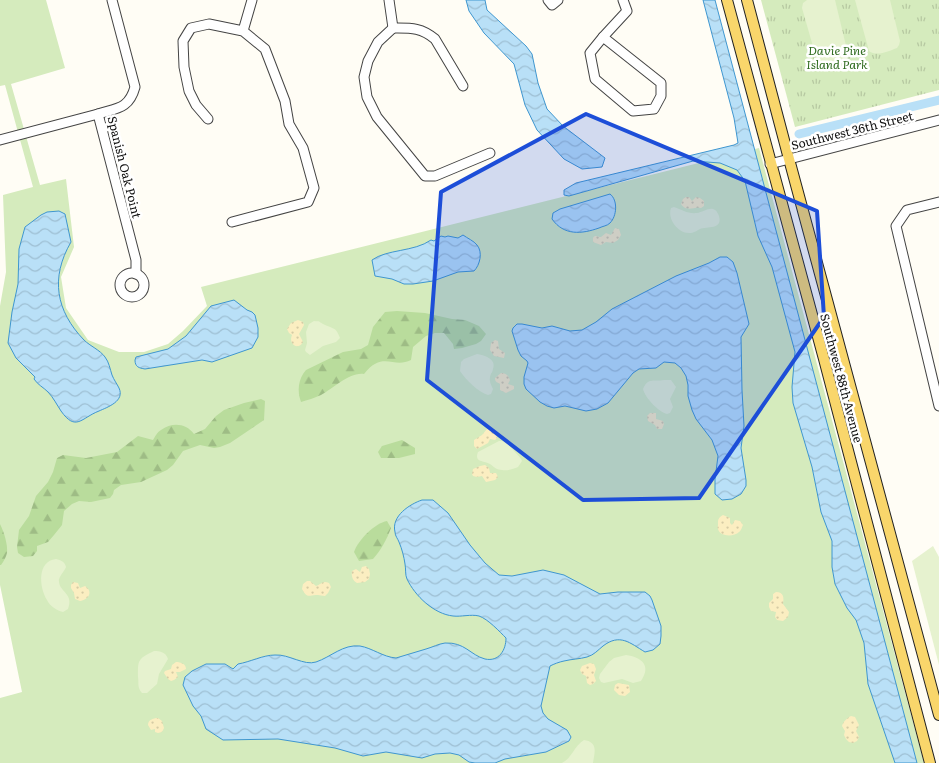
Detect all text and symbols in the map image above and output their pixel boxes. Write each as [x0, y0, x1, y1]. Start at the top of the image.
park label: Davie Pine Island Park [806, 41, 868, 73]
street label: Southwest 36th Street [789, 106, 915, 154]
street label: Spanish Oak Point [104, 114, 146, 220]
street label: Southwest 88th Avenue [816, 311, 868, 445]

